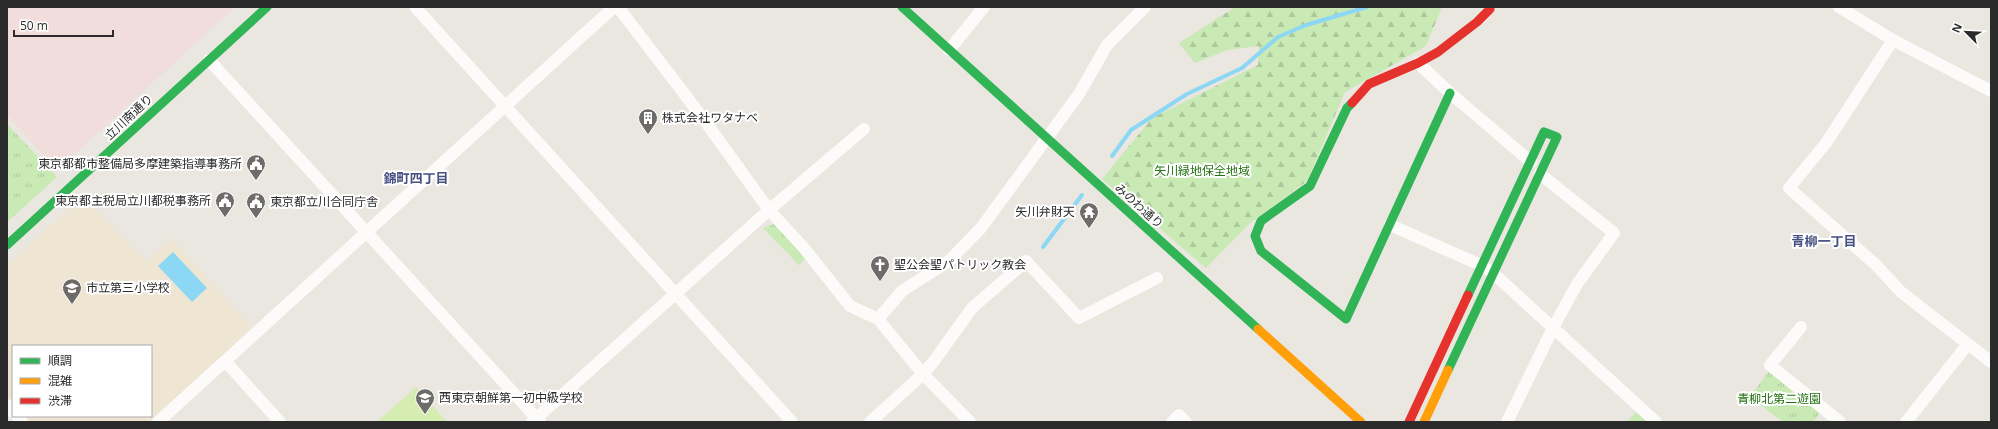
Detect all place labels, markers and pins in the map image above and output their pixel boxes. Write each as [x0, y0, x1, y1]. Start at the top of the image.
building icon: 株式会社ワタナベ [637, 107, 659, 135]
place label: 株式会社ワタナベ [662, 109, 758, 126]
public building icon: 東京都都市整備局多摩建築指導事務所 [245, 153, 267, 181]
place label: 東京都都市整備局多摩建築指導事務所 [38, 155, 242, 172]
public building icon: 東京都主税局立川都税事務所 [214, 190, 236, 218]
public building icon: 東京都立川合同庁舎 [245, 191, 267, 219]
place label: 東京都主税局立川都税事務所 [55, 192, 211, 209]
place label: 東京都立川合同庁舎 [270, 193, 378, 210]
temple icon: 矢川弁財天 [1078, 201, 1100, 229]
place label: 矢川弁財天 [1015, 203, 1075, 220]
church icon: 聖公会聖パトリック教会 [869, 254, 891, 282]
place label: 聖公会聖パトリック教会 [894, 256, 1026, 273]
school or university icon: 市立第三小学校 [61, 277, 83, 305]
place label: 市立第三小学校 [86, 279, 170, 296]
school or university icon: 西東京朝鮮第一初中級学校 [414, 387, 436, 415]
place label: 西東京朝鮮第一初中級学校 [439, 389, 583, 406]

